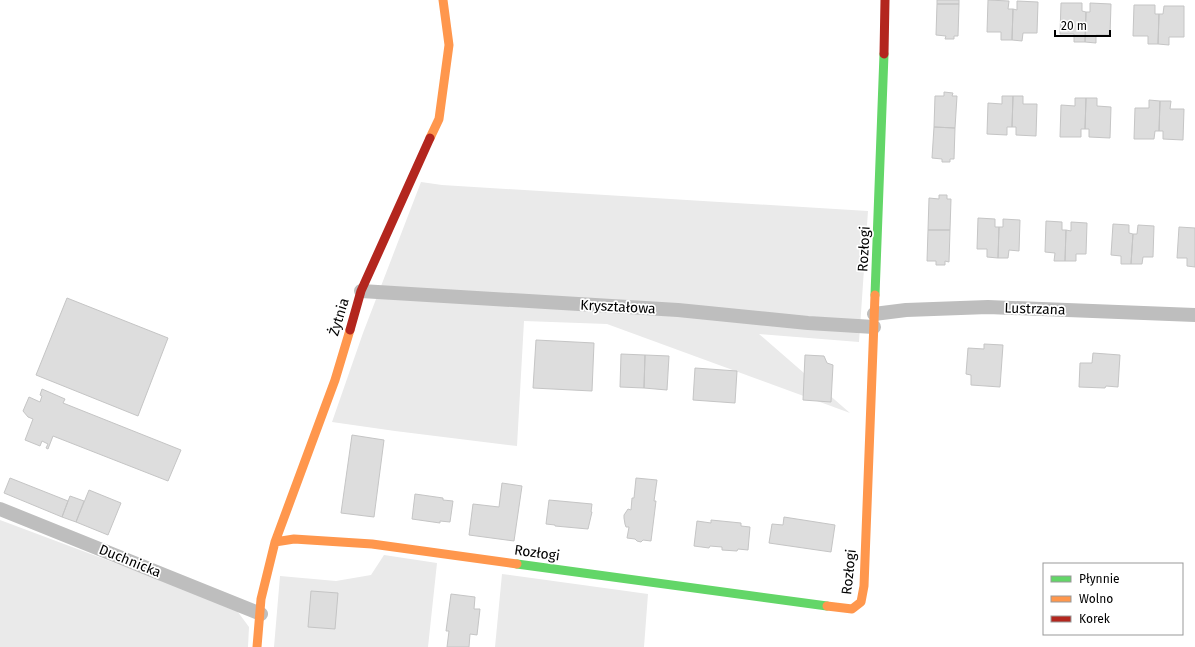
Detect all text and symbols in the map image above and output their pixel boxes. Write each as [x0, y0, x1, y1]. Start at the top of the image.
scale bar [1055, 12, 1110, 38]
text: 20 m [1061, 19, 1087, 33]
street label: Rozłogi [854, 226, 874, 272]
street label: Żytnia [324, 296, 353, 338]
street label: Kryształowa [580, 297, 656, 317]
street label: Lustrzana [1004, 299, 1066, 319]
street label: Duchnicka [96, 541, 164, 581]
street label: Rozłogi [513, 541, 561, 565]
street label: Rozłogi [838, 548, 860, 596]
legend [1043, 563, 1183, 635]
text: Płynnie [1079, 572, 1120, 586]
text: Wolno [1079, 592, 1113, 606]
text: Korek [1079, 612, 1111, 626]

